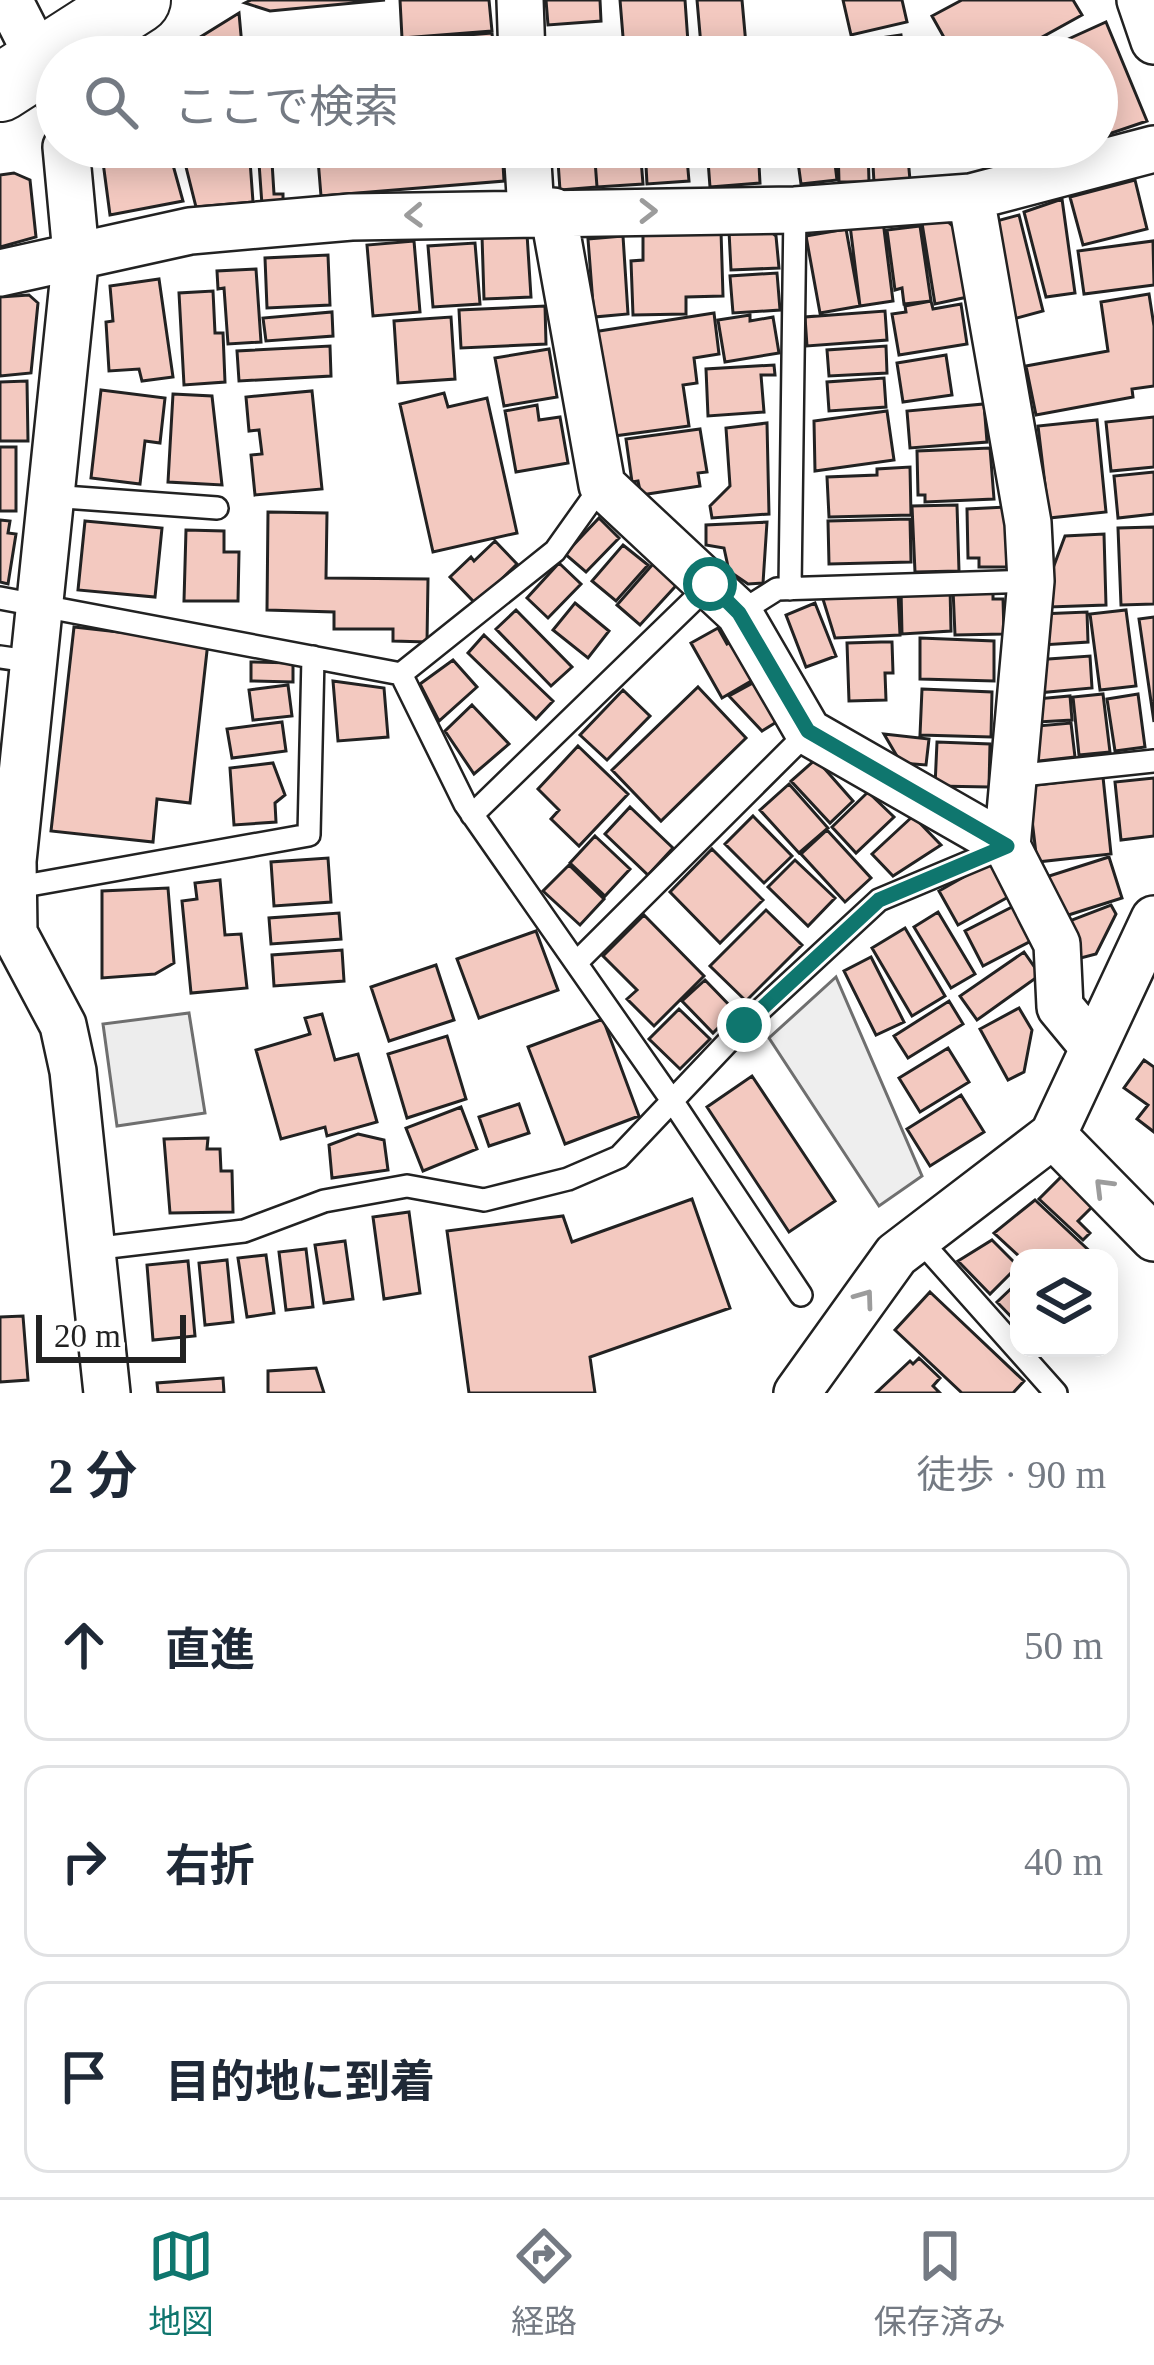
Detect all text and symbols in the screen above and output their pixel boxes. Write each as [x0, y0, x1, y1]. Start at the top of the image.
search box [36, 36, 1118, 168]
icon: search [78, 69, 144, 135]
text: ここで検索 [174, 82, 399, 132]
one-way arrow [640, 198, 658, 224]
one-way arrow [404, 201, 423, 227]
route start [683, 557, 737, 611]
route end [717, 998, 771, 1052]
one-way arrow [1096, 1179, 1118, 1201]
map controls [1010, 1249, 1118, 1357]
button: layers [1010, 1249, 1118, 1357]
one-way arrow [851, 1289, 873, 1311]
scale bar [36, 1309, 186, 1362]
text: 20 m [54, 1318, 121, 1354]
text: 2 分 [48, 1448, 137, 1504]
text: 徒歩 · 90 m [916, 1453, 1106, 1496]
icon: ahead [51, 1612, 117, 1678]
text: 50 m [1024, 1624, 1103, 1667]
text: 直進 [165, 1625, 255, 1675]
icon: right [51, 1828, 117, 1894]
text: 40 m [1024, 1840, 1103, 1883]
text: 右折 [165, 1841, 255, 1891]
icon: arrive [51, 2044, 117, 2110]
text: 目的地に到着 [165, 2057, 435, 2107]
tab: 地図 [148, 2223, 214, 2343]
tab: 経路 [511, 2223, 577, 2343]
tab: 保存済み [874, 2223, 1006, 2343]

